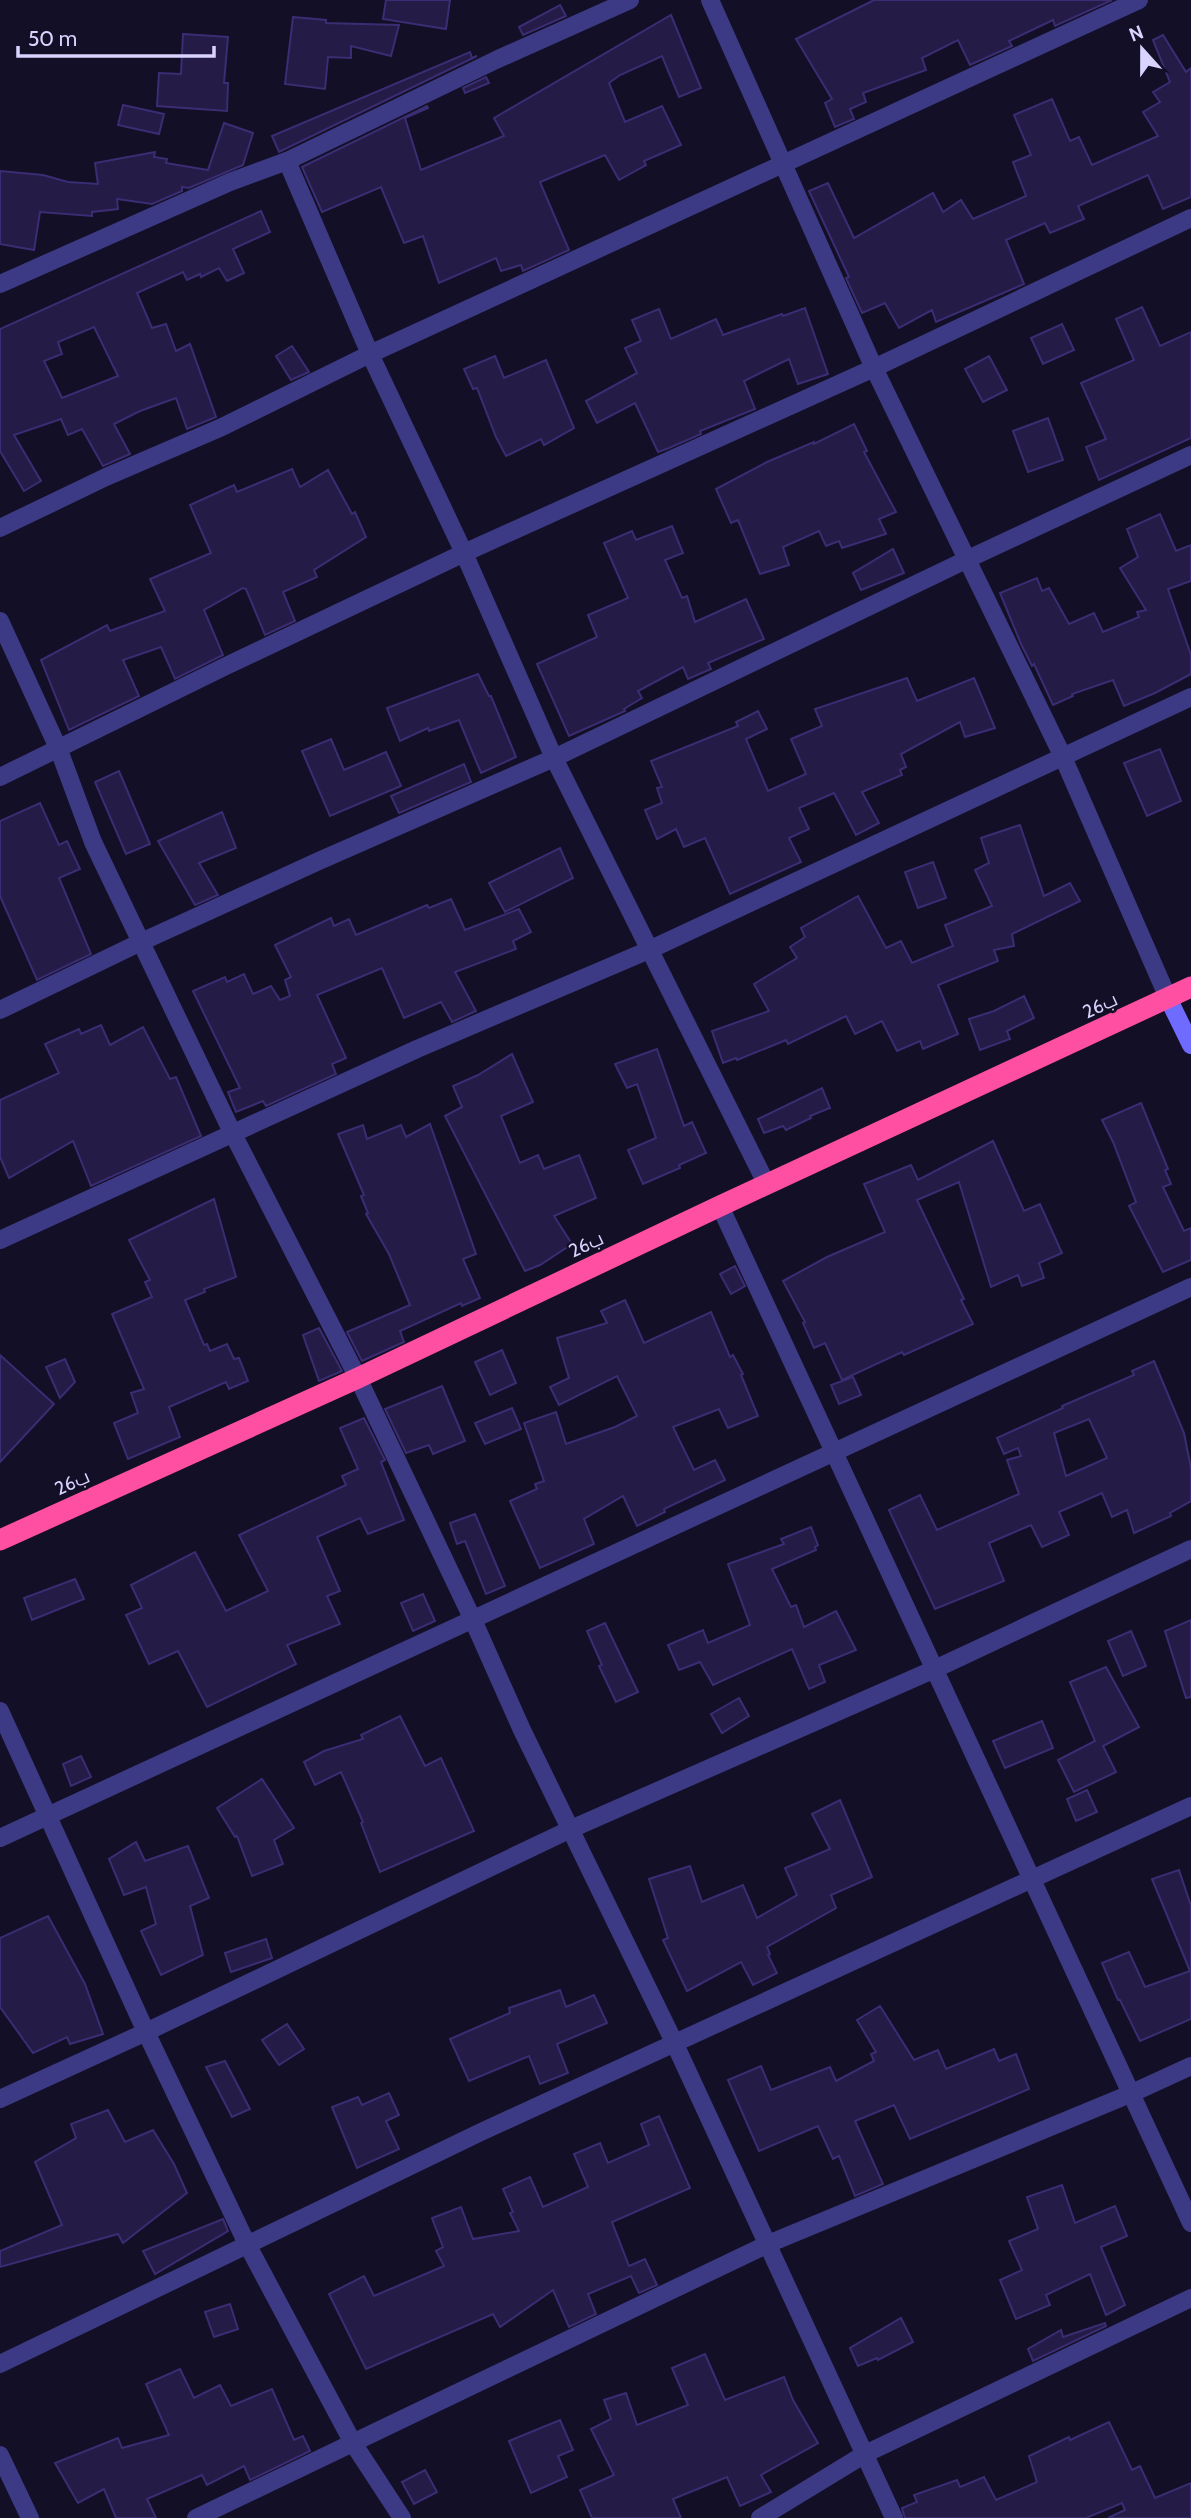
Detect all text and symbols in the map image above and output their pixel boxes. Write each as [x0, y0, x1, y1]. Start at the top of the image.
scale bar [18, 14, 214, 58]
north arrow [1107, 14, 1177, 84]
text: N [1126, 20, 1146, 47]
text: 50 m [28, 26, 77, 51]
street label: 26ب [1079, 987, 1121, 1023]
street label: 26ب [565, 1226, 607, 1262]
street label: 26ب [51, 1465, 93, 1500]

